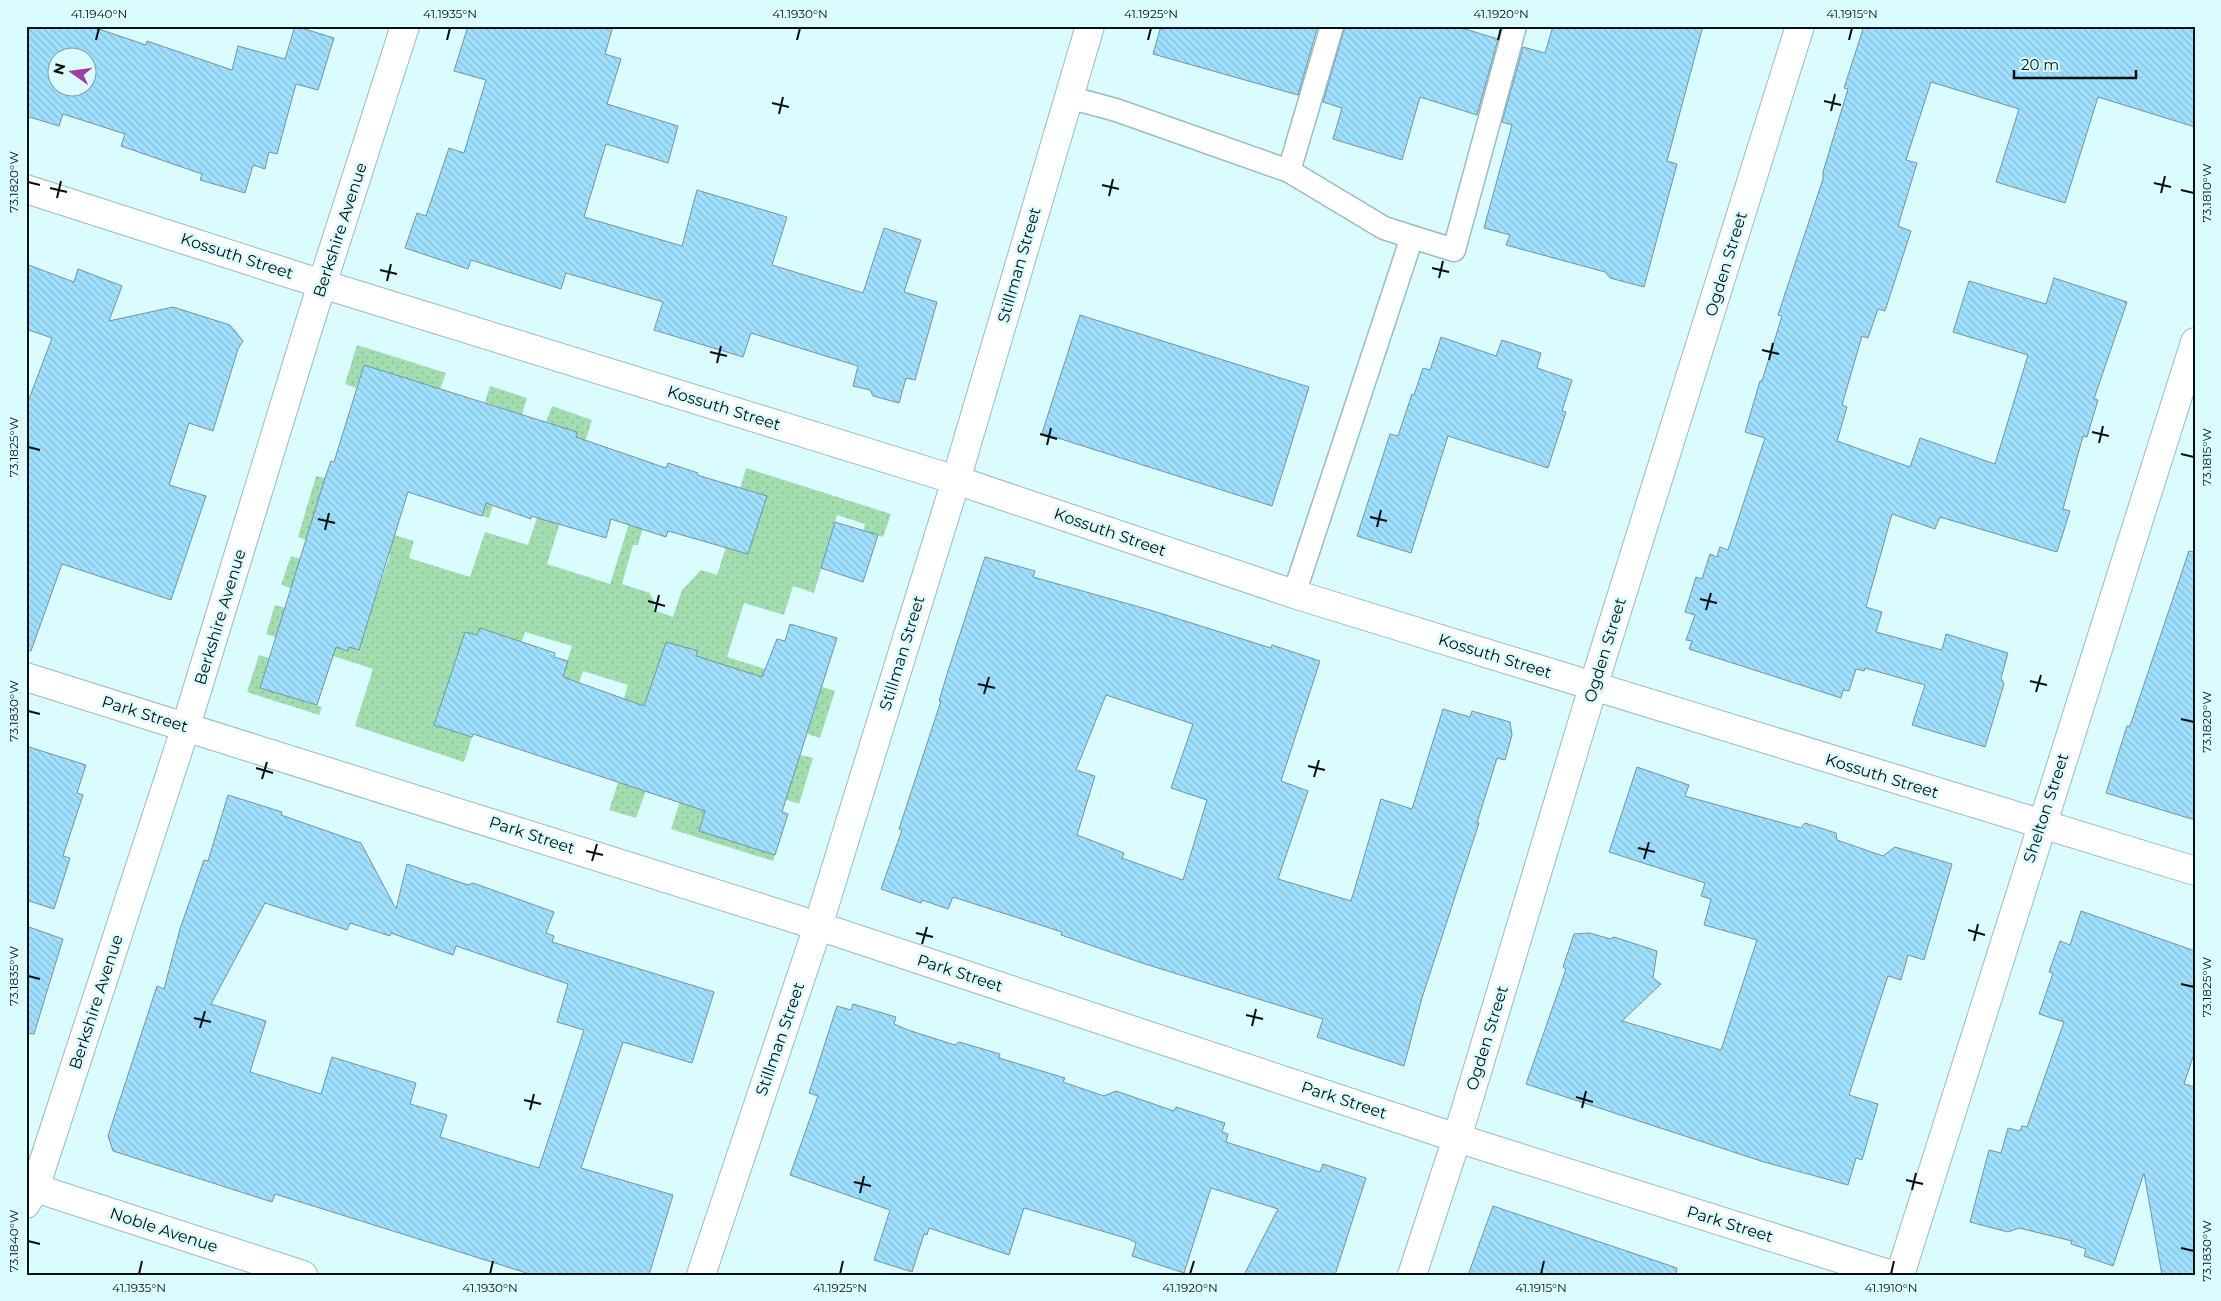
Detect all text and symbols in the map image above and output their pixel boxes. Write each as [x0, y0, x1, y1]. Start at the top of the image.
text: 41.1940°N [71, 6, 127, 21]
text: 41.1935°N [423, 6, 477, 21]
text: 41.1930°N [772, 6, 828, 21]
text: 41.1925°N [1124, 6, 1178, 21]
text: 41.1920°N [1473, 6, 1529, 21]
text: 41.1915°N [1826, 6, 1878, 21]
north arrow [48, 48, 98, 98]
scale bar [2014, 48, 2136, 80]
text: 20 m [2021, 55, 2059, 74]
text: N [49, 61, 69, 77]
text: 73.1820°W [6, 151, 21, 213]
street label: Berkshire Avenue [309, 160, 371, 300]
text: 73.1810°W [2199, 163, 2214, 223]
street label: Stillman Street [993, 205, 1045, 325]
street label: Ogden Street [1701, 209, 1751, 319]
street label: Kossuth Street [178, 229, 296, 283]
street label: Kossuth Street [665, 382, 783, 434]
text: 73.1825°W [6, 417, 21, 477]
text: 73.1815°W [2199, 428, 2214, 486]
street label: Kossuth Street [1051, 504, 1169, 560]
street label: Berkshire Avenue [190, 547, 250, 687]
street label: Stillman Street [876, 593, 929, 713]
street label: Ogden Street [1580, 595, 1630, 705]
street label: Kossuth Street [1436, 630, 1554, 682]
text: 73.1830°W [6, 680, 21, 742]
text: 73.1820°W [2199, 691, 2214, 753]
street label: Park Street [100, 692, 191, 736]
street label: Kossuth Street [1823, 750, 1941, 802]
street label: Shelton Street [2019, 750, 2073, 865]
street label: Park Street [487, 812, 578, 858]
street label: Berkshire Avenue [65, 932, 127, 1072]
text: 73.1835°W [6, 946, 21, 1006]
street label: Park Street [915, 950, 1006, 996]
text: 73.1825°W [2199, 957, 2214, 1017]
street label: Stillman Street [752, 979, 809, 1098]
street label: Ogden Street [1462, 983, 1512, 1093]
street label: Park Street [1299, 1077, 1390, 1123]
street label: Park Street [1685, 1202, 1776, 1246]
street label: Noble Avenue [108, 1204, 220, 1256]
text: 73.1840°W [6, 1210, 21, 1272]
text: 73.1830°W [2199, 1220, 2214, 1282]
text: 41.1935°N [112, 1280, 166, 1295]
text: 41.1930°N [462, 1280, 518, 1295]
text: 41.1925°N [813, 1280, 867, 1295]
text: 41.1920°N [1162, 1280, 1218, 1295]
text: 41.1915°N [1515, 1280, 1567, 1295]
text: 41.1910°N [1864, 1280, 1918, 1295]

